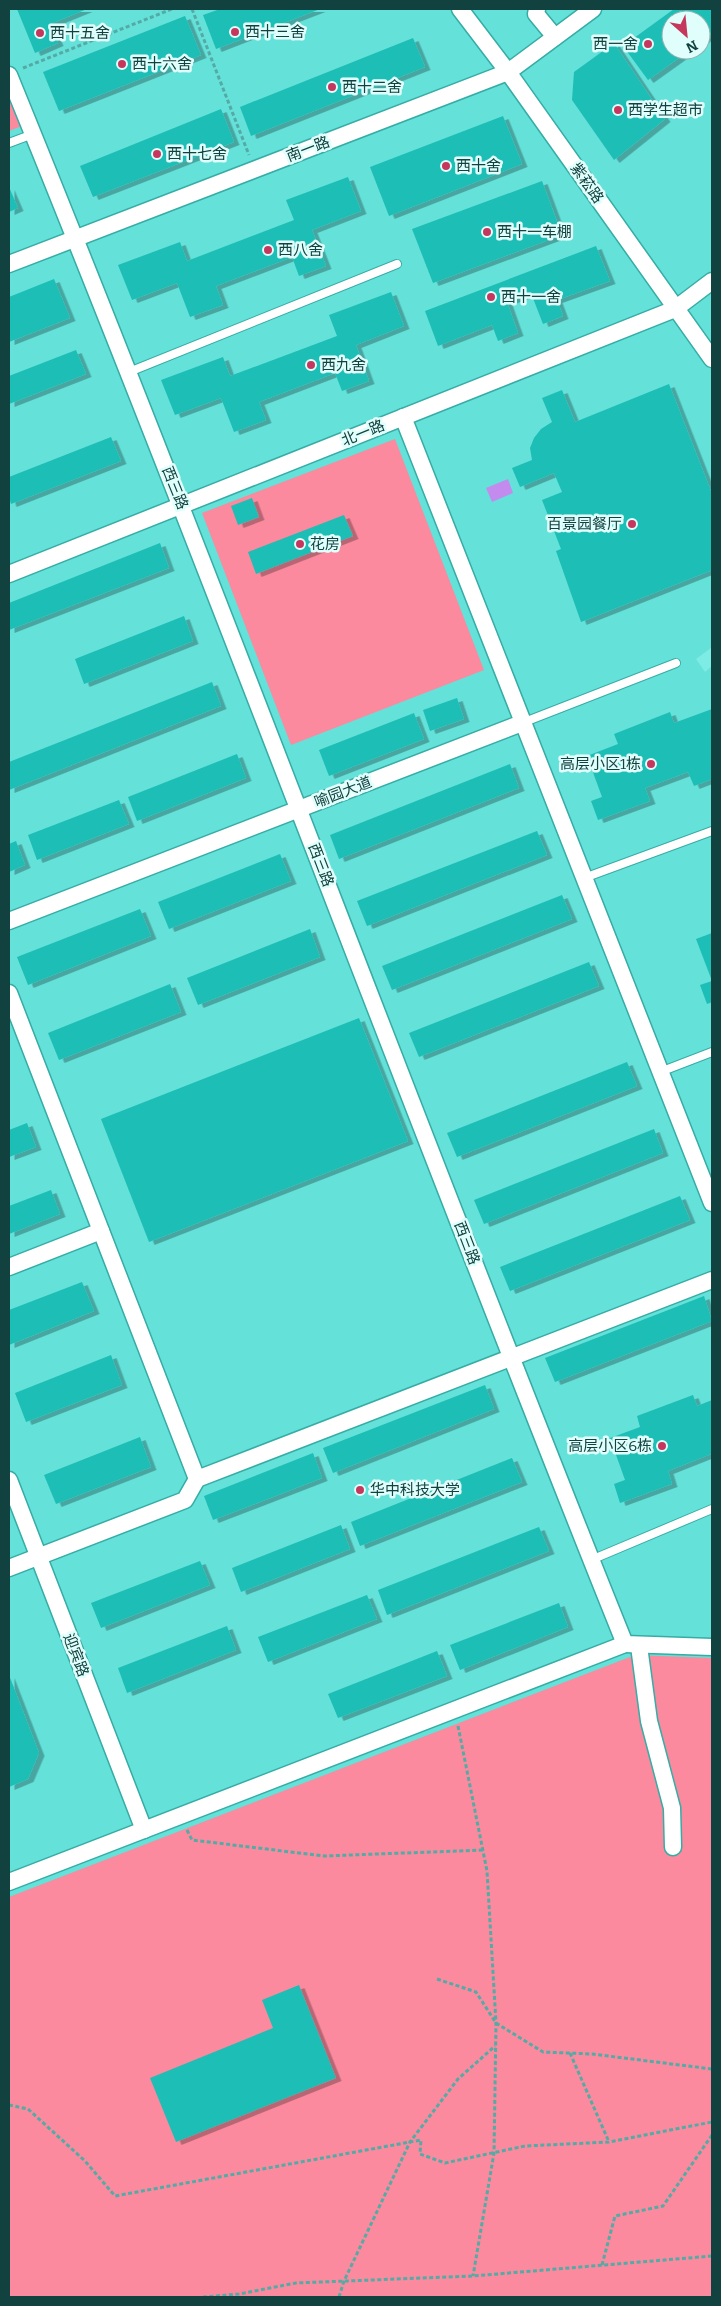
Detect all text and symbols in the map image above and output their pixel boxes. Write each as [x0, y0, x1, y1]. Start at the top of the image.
north arrow [661, 10, 711, 60]
place label: 西十三舍 [245, 23, 305, 41]
place label: 西十五舍 [50, 24, 110, 42]
marker: 西十三舍 [229, 26, 241, 38]
marker: 西十五舍 [34, 27, 46, 39]
place label: 西一舍 [593, 35, 638, 53]
text: N [683, 36, 700, 56]
marker: 西一舍 [642, 38, 654, 50]
place label: 西十六舍 [132, 55, 192, 73]
marker: 西十六舍 [116, 58, 128, 70]
place label: 西十二舍 [342, 78, 402, 96]
marker: 西十二舍 [326, 81, 338, 93]
place label: 西学生超市 [628, 101, 703, 119]
marker: 西学生超市 [612, 104, 624, 116]
street label: 南一路 [284, 133, 332, 165]
place label: 西十七舍 [167, 145, 227, 163]
marker: 西十七舍 [151, 148, 163, 160]
place label: 西十舍 [456, 157, 501, 175]
street label: 紫菘路 [567, 159, 607, 207]
marker: 西十舍 [440, 160, 452, 172]
place label: 西十一车棚 [497, 223, 572, 241]
marker: 西十一车棚 [481, 226, 493, 238]
place label: 西八舍 [278, 241, 323, 259]
marker: 西八舍 [262, 244, 274, 256]
place label: 西十一舍 [501, 288, 561, 306]
marker: 西十一舍 [485, 291, 497, 303]
place label: 西九舍 [321, 356, 366, 374]
marker: 西九舍 [305, 359, 317, 371]
street label: 北一路 [339, 416, 387, 450]
street label: 西三路 [158, 464, 192, 512]
place label: 百景园餐厅 [547, 515, 622, 533]
marker: 百景园餐厅 [626, 518, 638, 530]
place label: 花房 [310, 535, 340, 553]
marker: 花房 [294, 538, 306, 550]
place label: 高层小区1栋 [560, 755, 641, 773]
marker: 高层小区1栋 [645, 758, 657, 770]
street label: 喻园大道 [312, 773, 374, 811]
street label: 西三路 [305, 841, 337, 889]
street label: 西三路 [451, 1219, 483, 1267]
place label: 高层小区6栋 [568, 1437, 652, 1455]
marker: 高层小区6栋 [656, 1440, 668, 1452]
place label: 华中科技大学 [370, 1481, 460, 1499]
marker: 华中科技大学 [354, 1484, 366, 1496]
street label: 迎宾路 [60, 1631, 92, 1679]

